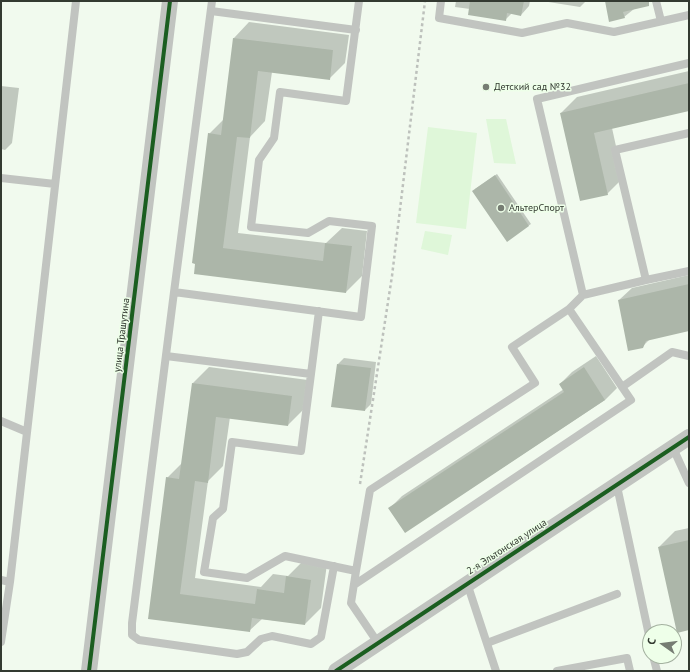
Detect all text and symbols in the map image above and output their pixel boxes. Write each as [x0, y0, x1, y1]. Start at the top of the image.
place label: Детский сад №32 [494, 81, 571, 93]
marker: Детский сад №32 [481, 82, 491, 92]
place label: АльтерСпорт [509, 202, 564, 214]
marker: АльтерСпорт [496, 203, 506, 213]
street label: улица Трашутина [111, 297, 133, 373]
street label: 2-я Эльтонская улица [465, 517, 549, 577]
north arrow [642, 624, 682, 664]
text: С [644, 637, 659, 646]

